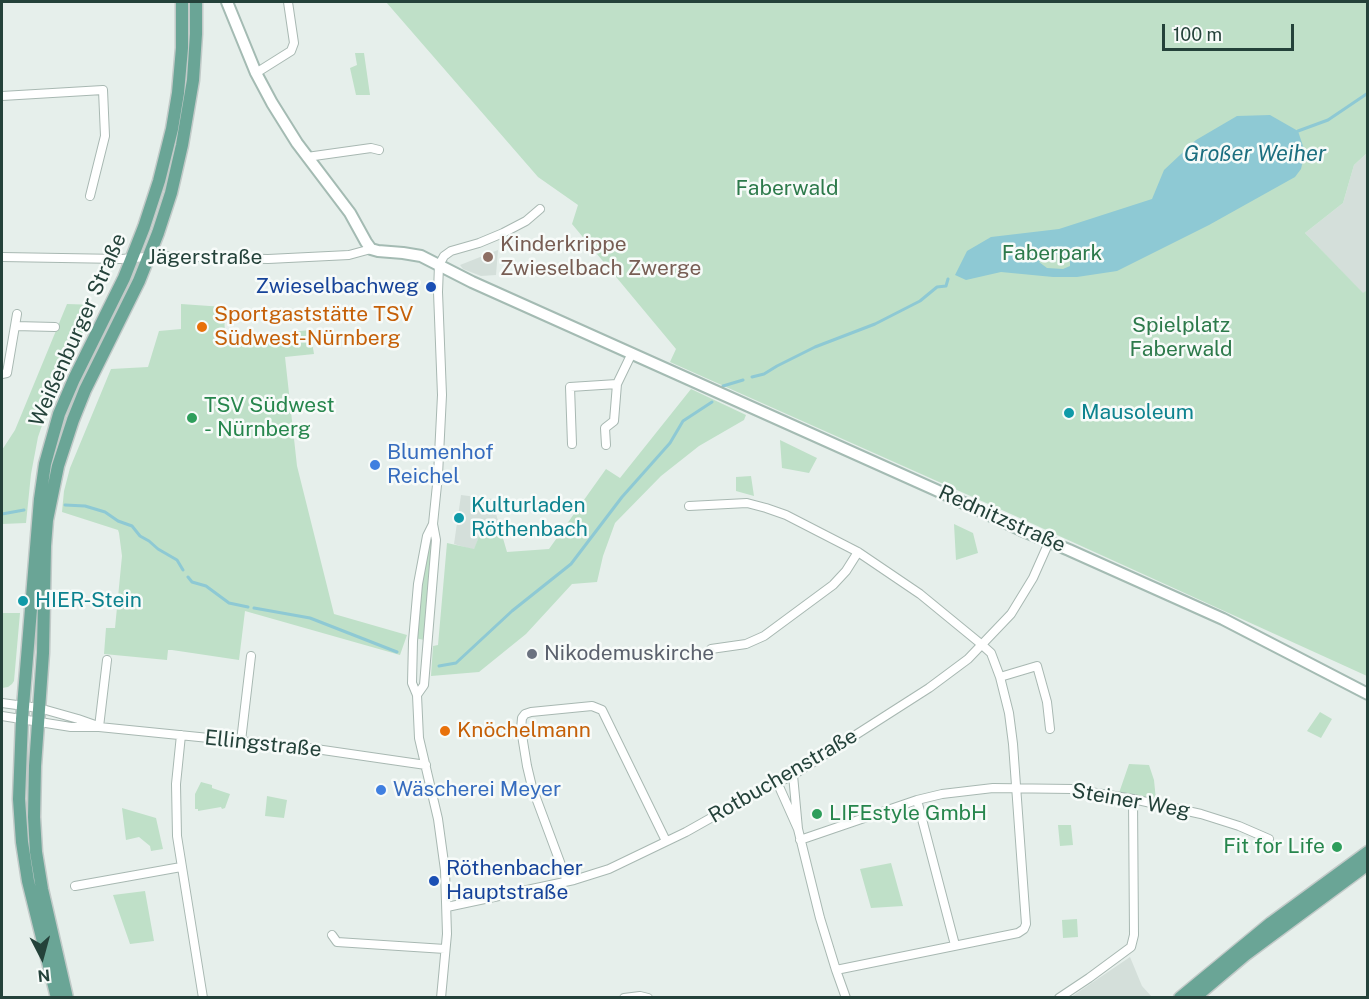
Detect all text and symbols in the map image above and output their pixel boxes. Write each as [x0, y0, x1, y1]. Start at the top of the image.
scale bar [1165, 12, 1297, 50]
text: 100 m [1173, 24, 1222, 45]
water label: Großer Weiher [1184, 141, 1326, 167]
park label: Faberwald [736, 176, 838, 202]
street label: Weißenburger Straße [24, 229, 132, 431]
place label: Kinderkrippe Zwieselbach Zwerge [500, 232, 701, 282]
park label: Faberpark [1002, 241, 1102, 267]
street label: Jägerstraße [148, 245, 262, 271]
marker: Kinderkrippe Zwieselbach Zwerge [481, 250, 495, 264]
place label: Zwieselbachweg [256, 274, 419, 300]
marker: Zwieselbachweg [424, 280, 438, 294]
place label: Sportgaststätte TSV Südwest-Nürnberg [214, 302, 413, 352]
park label: Spielplatz Faberwald [1130, 313, 1232, 363]
marker: Sportgaststätte TSV Südwest-Nürnberg [195, 320, 209, 334]
place label: TSV Südwest - Nürnberg [204, 393, 335, 443]
place label: Mausoleum [1081, 400, 1194, 426]
marker: Mausoleum [1062, 406, 1076, 420]
marker: TSV Südwest - Nürnberg [185, 411, 199, 425]
place label: Blumenhof Reichel [387, 440, 493, 490]
marker: Blumenhof Reichel [368, 458, 382, 472]
street label: Rednitzstraße [935, 480, 1069, 558]
place label: Kulturladen Röthenbach [471, 493, 588, 543]
marker: Kulturladen Röthenbach [452, 511, 466, 525]
place label: HIER-Stein [35, 588, 142, 614]
marker: HIER-Stein [16, 594, 30, 608]
place label: Nikodemuskirche [544, 641, 714, 667]
marker: Nikodemuskirche [525, 647, 539, 661]
place label: Knöchelmann [457, 718, 591, 744]
street label: Rotbuchenstraße [704, 723, 862, 829]
marker: Knöchelmann [438, 724, 452, 738]
street label: Ellingstraße [203, 725, 323, 763]
place label: Wäscherei Meyer [393, 777, 561, 803]
street label: Steiner Weg [1070, 778, 1192, 824]
marker: Wäscherei Meyer [374, 783, 388, 797]
place label: LIFEstyle GmbH [829, 801, 987, 827]
marker: LIFEstyle GmbH [810, 807, 824, 821]
place label: Fit for Life [1223, 834, 1325, 860]
marker: Fit for Life [1330, 840, 1344, 854]
place label: Röthenbacher Hauptstraße [446, 856, 583, 906]
marker: Röthenbacher Hauptstraße [427, 874, 441, 888]
north arrow [12, 927, 72, 987]
text: N [37, 965, 51, 985]

